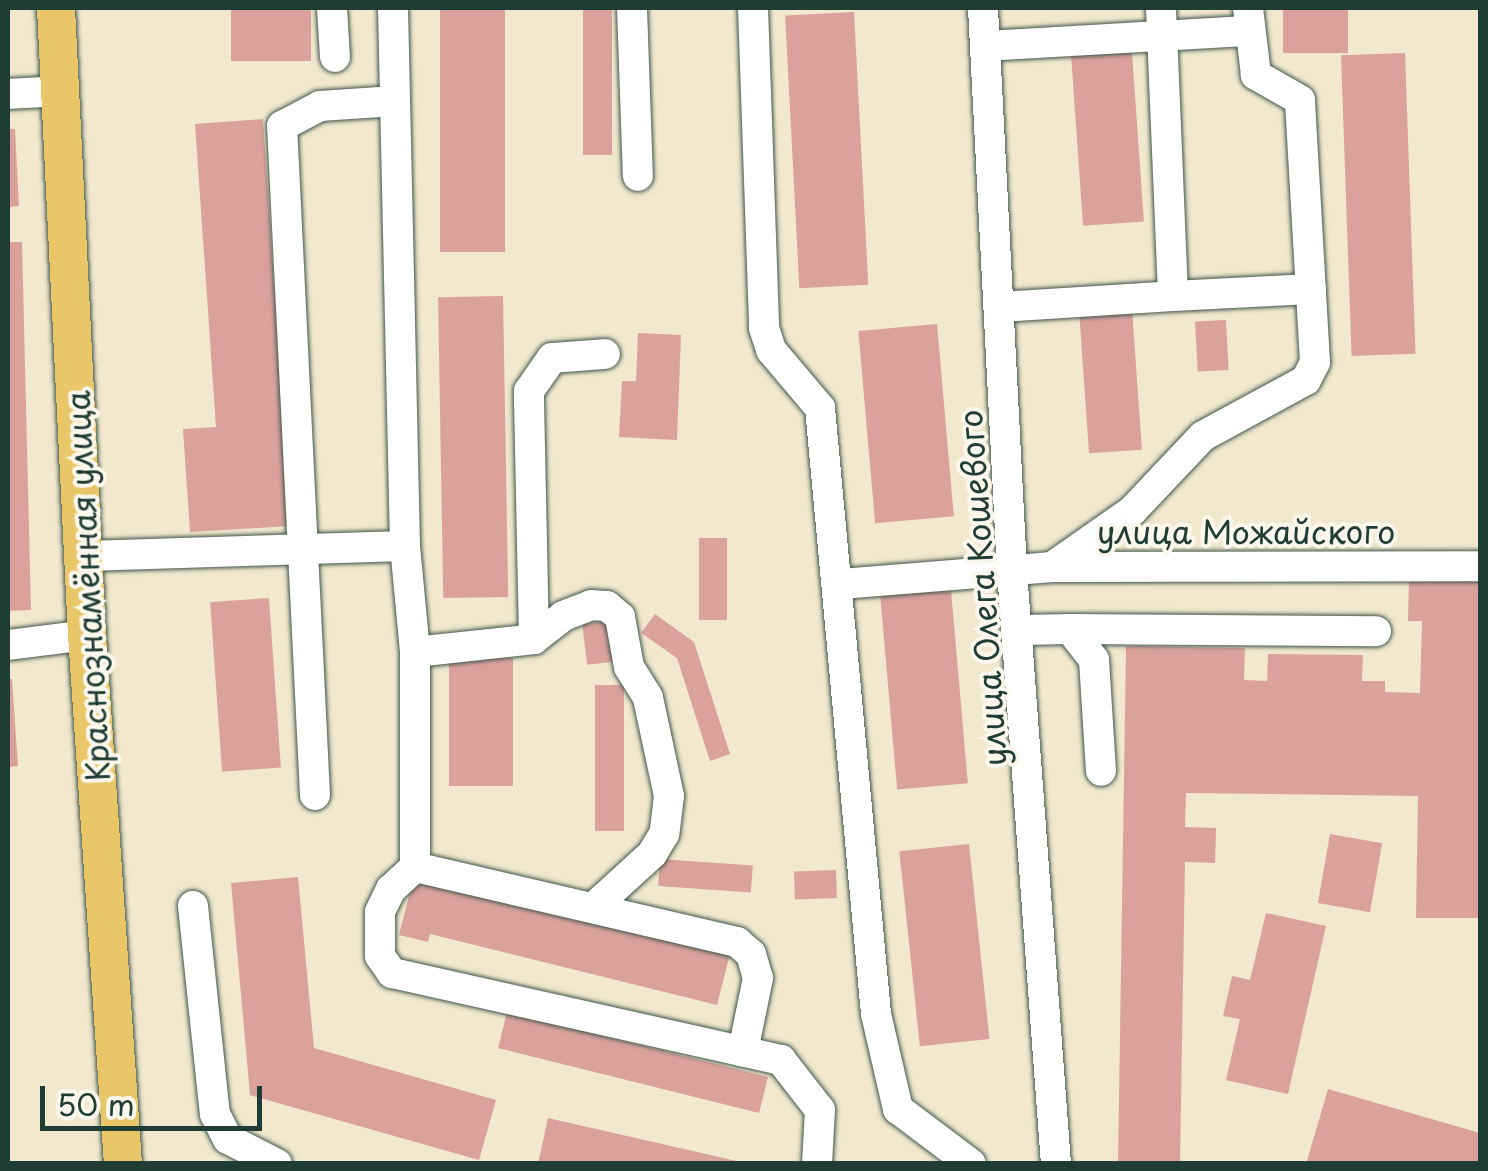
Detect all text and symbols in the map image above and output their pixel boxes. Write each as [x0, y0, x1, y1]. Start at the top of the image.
street label: Краснознамённая улица [58, 389, 116, 783]
street label: улица Олега Кошевого [950, 406, 1014, 770]
street label: улица Можайского [1095, 512, 1397, 550]
scale bar [45, 1066, 268, 1128]
text: 50 m [57, 1081, 135, 1126]

